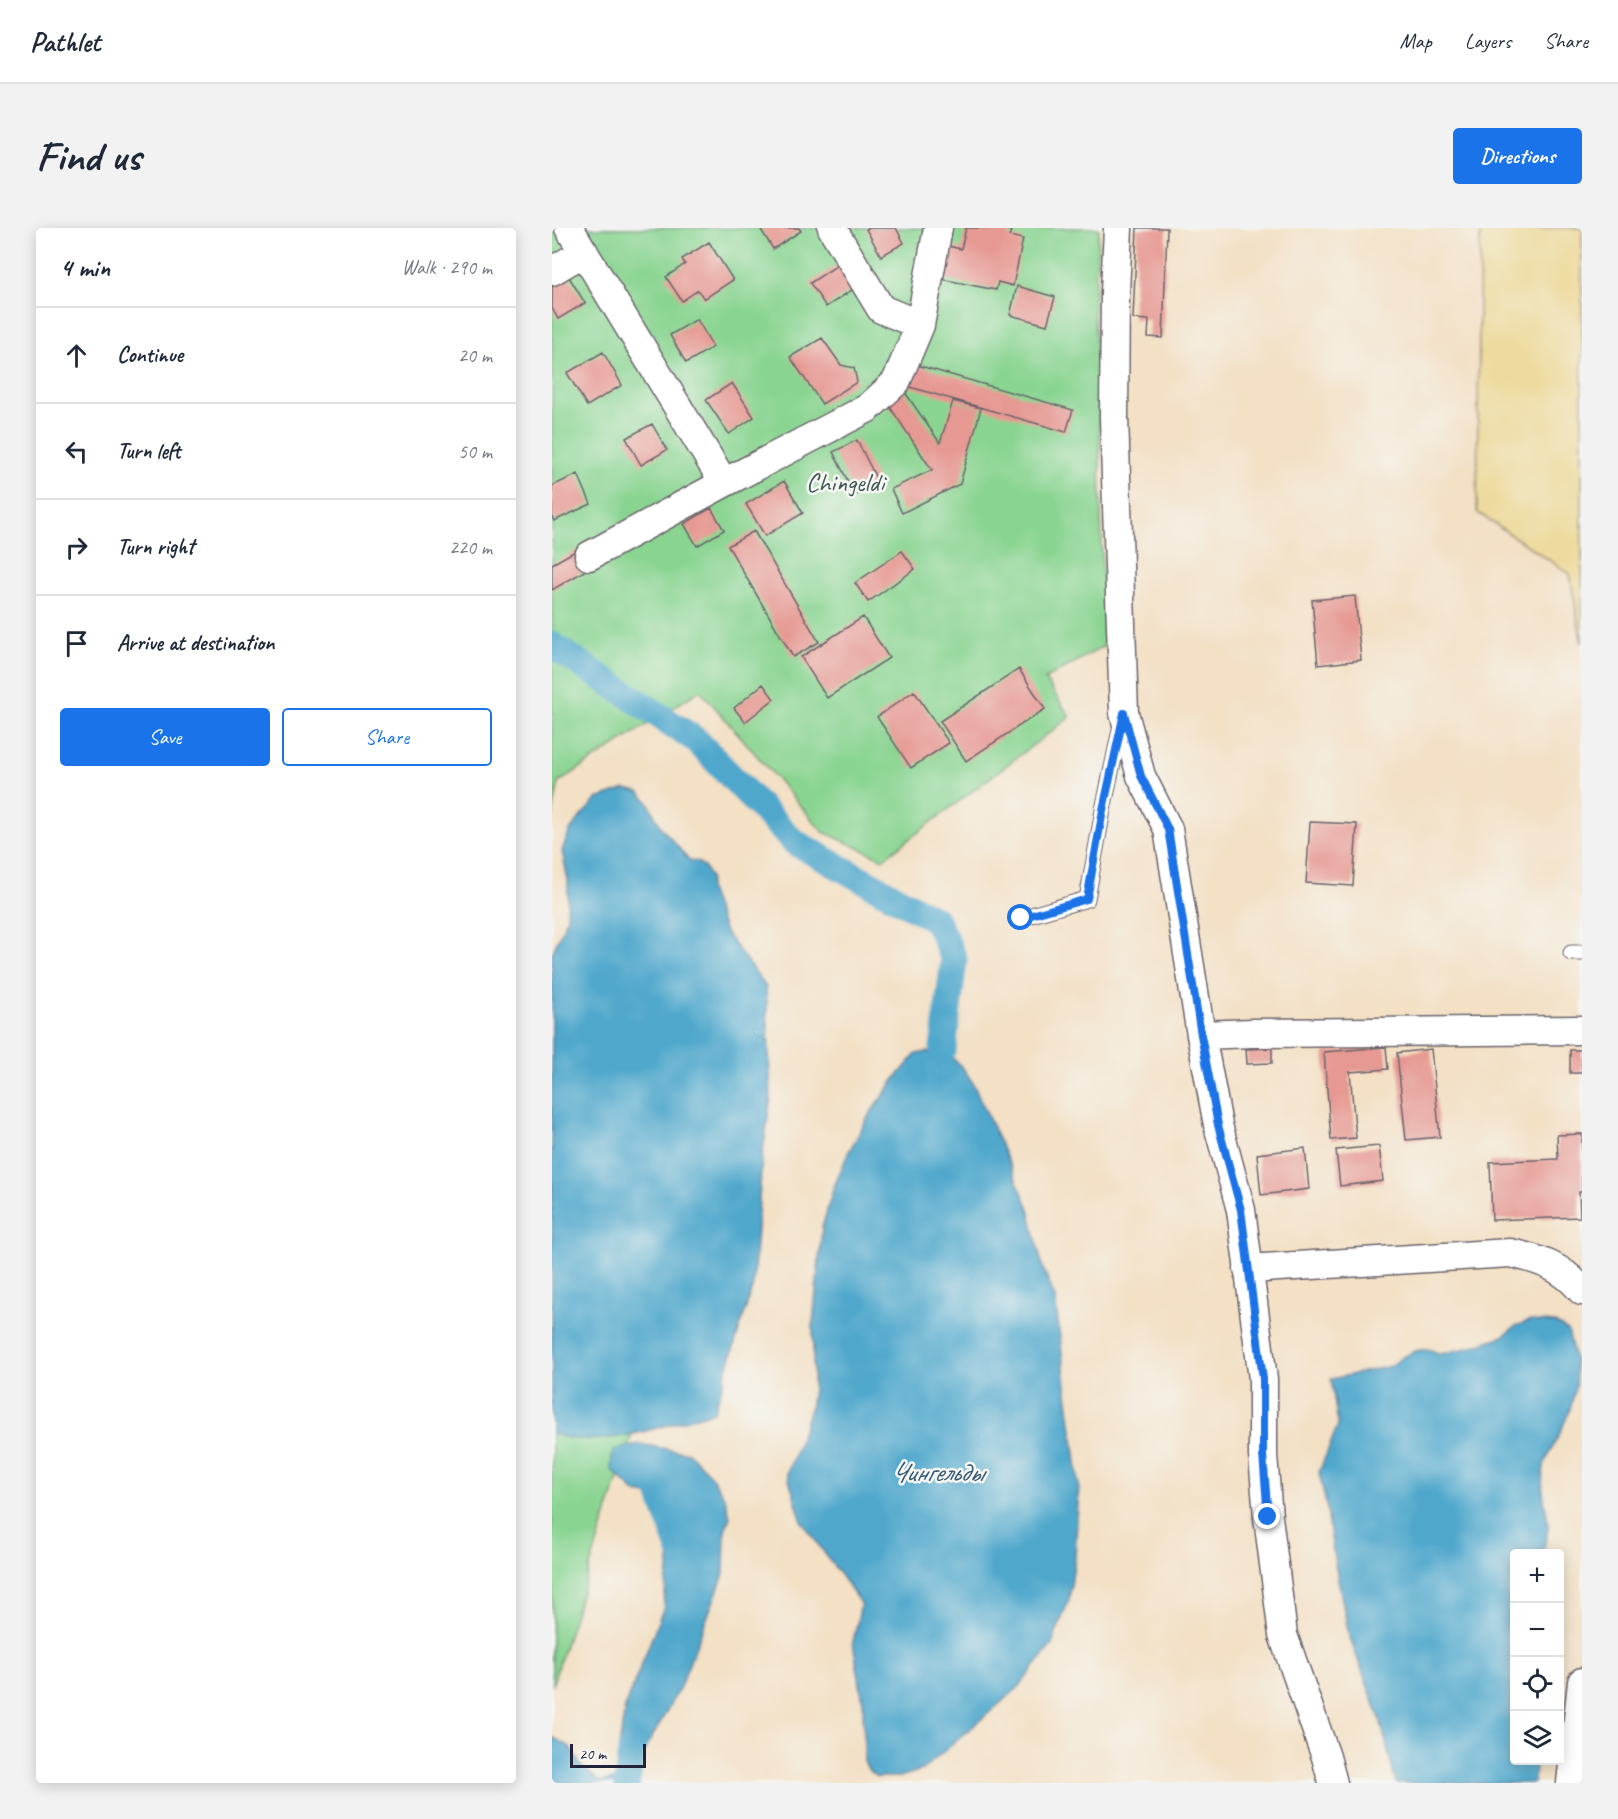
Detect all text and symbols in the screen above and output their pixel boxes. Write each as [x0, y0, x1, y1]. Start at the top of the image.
text: Pathlet [30, 24, 100, 59]
text: Map [1399, 28, 1432, 54]
text: Layers [1465, 28, 1511, 54]
text: Share [1544, 28, 1588, 54]
button: Directions [1453, 128, 1582, 184]
text: Find us [36, 130, 141, 183]
text: 4 min [60, 251, 110, 284]
text: Walk · 290 m [402, 255, 492, 280]
icon: ahead [60, 339, 93, 372]
text: Continue [117, 341, 183, 369]
text: 20 m [458, 343, 492, 368]
icon: left [60, 435, 93, 468]
text: Turn left [117, 437, 181, 465]
text: 50 m [458, 439, 492, 464]
park label: Chingeldi [806, 466, 887, 499]
icon: right [60, 531, 93, 564]
text: Turn right [117, 533, 194, 561]
text: 220 m [449, 535, 492, 560]
icon: arrive [60, 627, 93, 660]
text: Arrive at destination [117, 629, 274, 657]
button: Save [60, 708, 270, 766]
button: Share [282, 708, 492, 766]
route start [1007, 904, 1033, 930]
water label: Чингельды [891, 1455, 988, 1489]
route end [1254, 1503, 1280, 1529]
map controls [1510, 1549, 1564, 1765]
button: + [1510, 1549, 1564, 1603]
button: − [1510, 1603, 1564, 1657]
button: locate [1510, 1657, 1564, 1711]
button: layers [1510, 1711, 1564, 1765]
scale bar [570, 1741, 646, 1768]
text: 20 m [579, 1744, 606, 1764]

